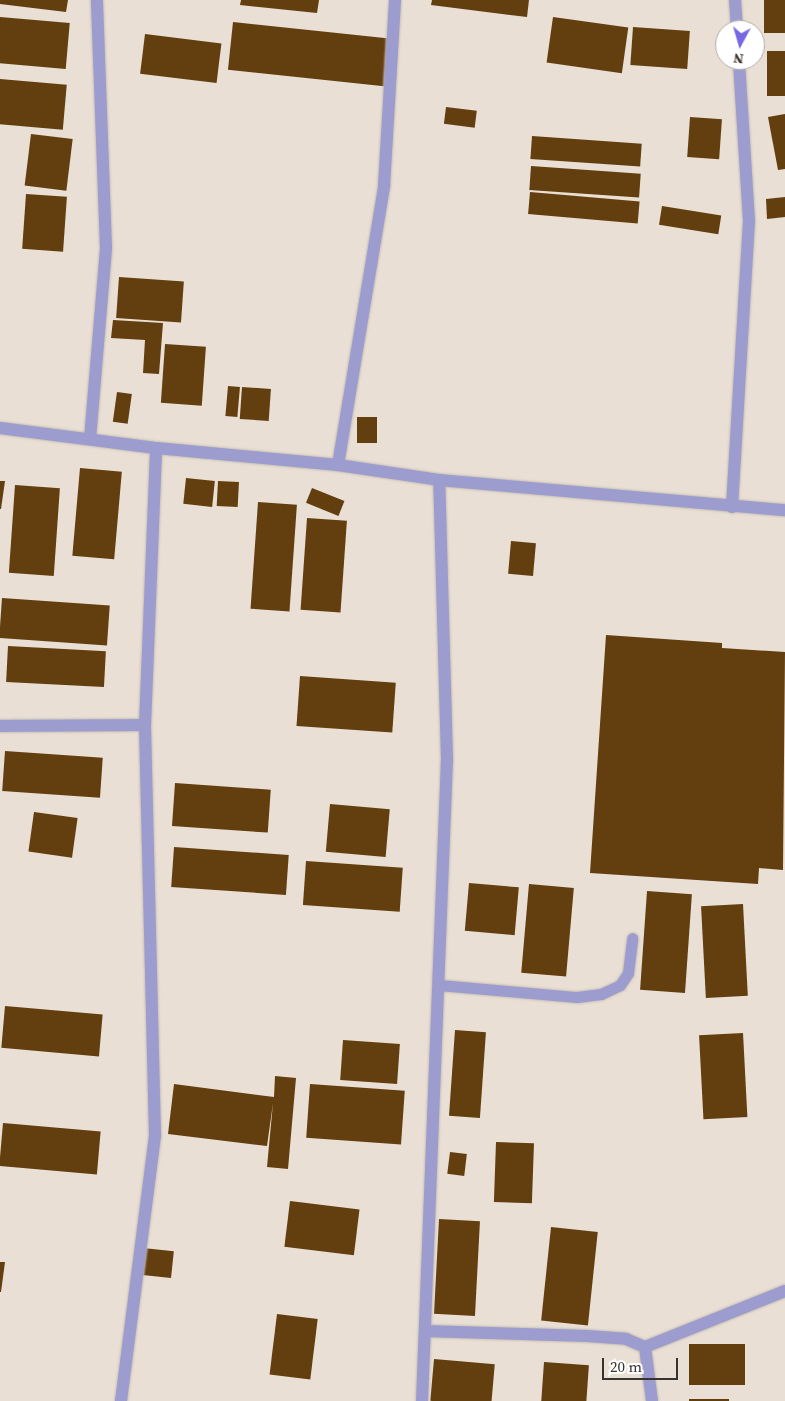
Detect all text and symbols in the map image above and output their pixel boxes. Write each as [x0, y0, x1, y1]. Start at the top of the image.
north arrow [715, 20, 765, 70]
text: N [732, 48, 745, 69]
scale bar [605, 1348, 681, 1380]
text: 20 m [610, 1356, 642, 1377]

